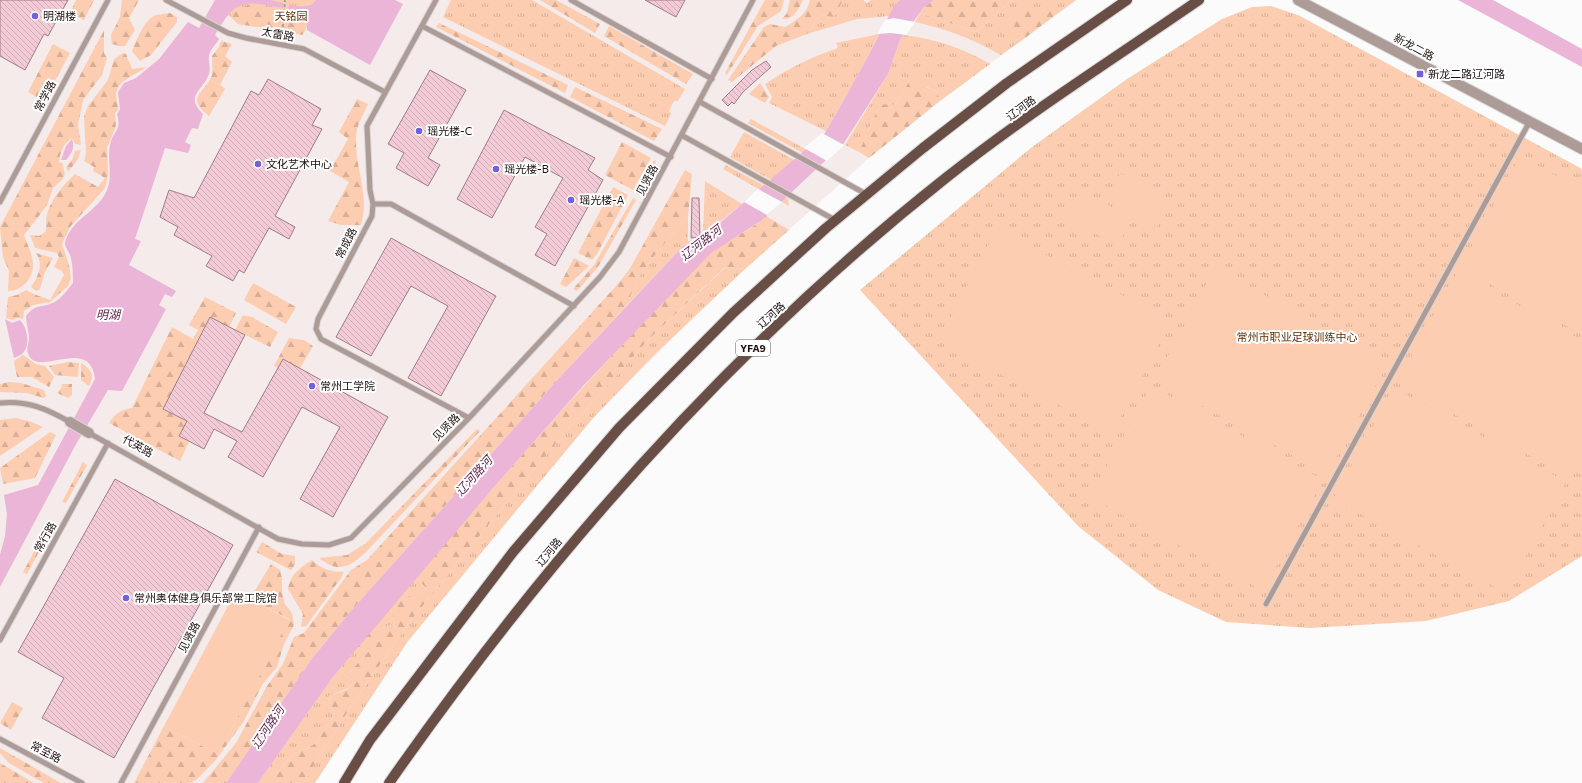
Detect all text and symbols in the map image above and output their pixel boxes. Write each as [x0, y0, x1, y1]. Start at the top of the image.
place label: 明湖楼 [43, 9, 76, 22]
park label: 天铭园 [275, 9, 308, 22]
marker: 明湖楼 [30, 11, 40, 21]
street label: 太雷路 [261, 24, 296, 43]
street label: 新龙二路 [1392, 30, 1437, 63]
place label: 新龙二路辽河路 [1428, 67, 1505, 80]
marker: 新龙二路辽河路 [1415, 69, 1425, 79]
street label: 常学路 [31, 78, 58, 113]
street label: 辽河路 [1004, 93, 1038, 123]
place label: 瑶光楼-C [427, 124, 472, 137]
marker: 瑶光楼-C [414, 126, 424, 136]
place label: 文化艺术中心 [266, 157, 332, 170]
marker: 文化艺术中心 [253, 159, 263, 169]
place label: 瑶光楼-B [504, 162, 549, 175]
street label: 见贤路 [633, 162, 660, 197]
marker: 瑶光楼-B [491, 164, 501, 174]
place label: 瑶光楼-A [579, 193, 625, 206]
marker: 瑶光楼-A [566, 195, 576, 205]
water label: 辽河路河 [677, 221, 725, 263]
street label: 常成路 [332, 225, 359, 260]
street label: 辽河路 [754, 299, 787, 330]
water label: 明湖 [96, 307, 122, 321]
park label: 常州市职业足球训练中心 [1237, 330, 1358, 343]
road number: YFA9 [736, 340, 770, 356]
place label: 常州工学院 [320, 379, 375, 392]
marker: 常州工学院 [307, 381, 317, 391]
street label: 见贤路 [429, 410, 462, 443]
street label: 代英路 [121, 432, 156, 459]
water label: 辽河路河 [452, 451, 496, 498]
street label: 常行路 [31, 519, 58, 554]
street label: 辽河路 [533, 535, 564, 568]
place label: 常州奥体健身俱乐部常工院馆 [134, 591, 277, 604]
marker: 常州奥体健身俱乐部常工院馆 [121, 593, 131, 603]
street label: 见贤路 [175, 619, 202, 654]
water label: 辽河路河 [248, 701, 288, 750]
street label: 常至路 [29, 738, 64, 765]

